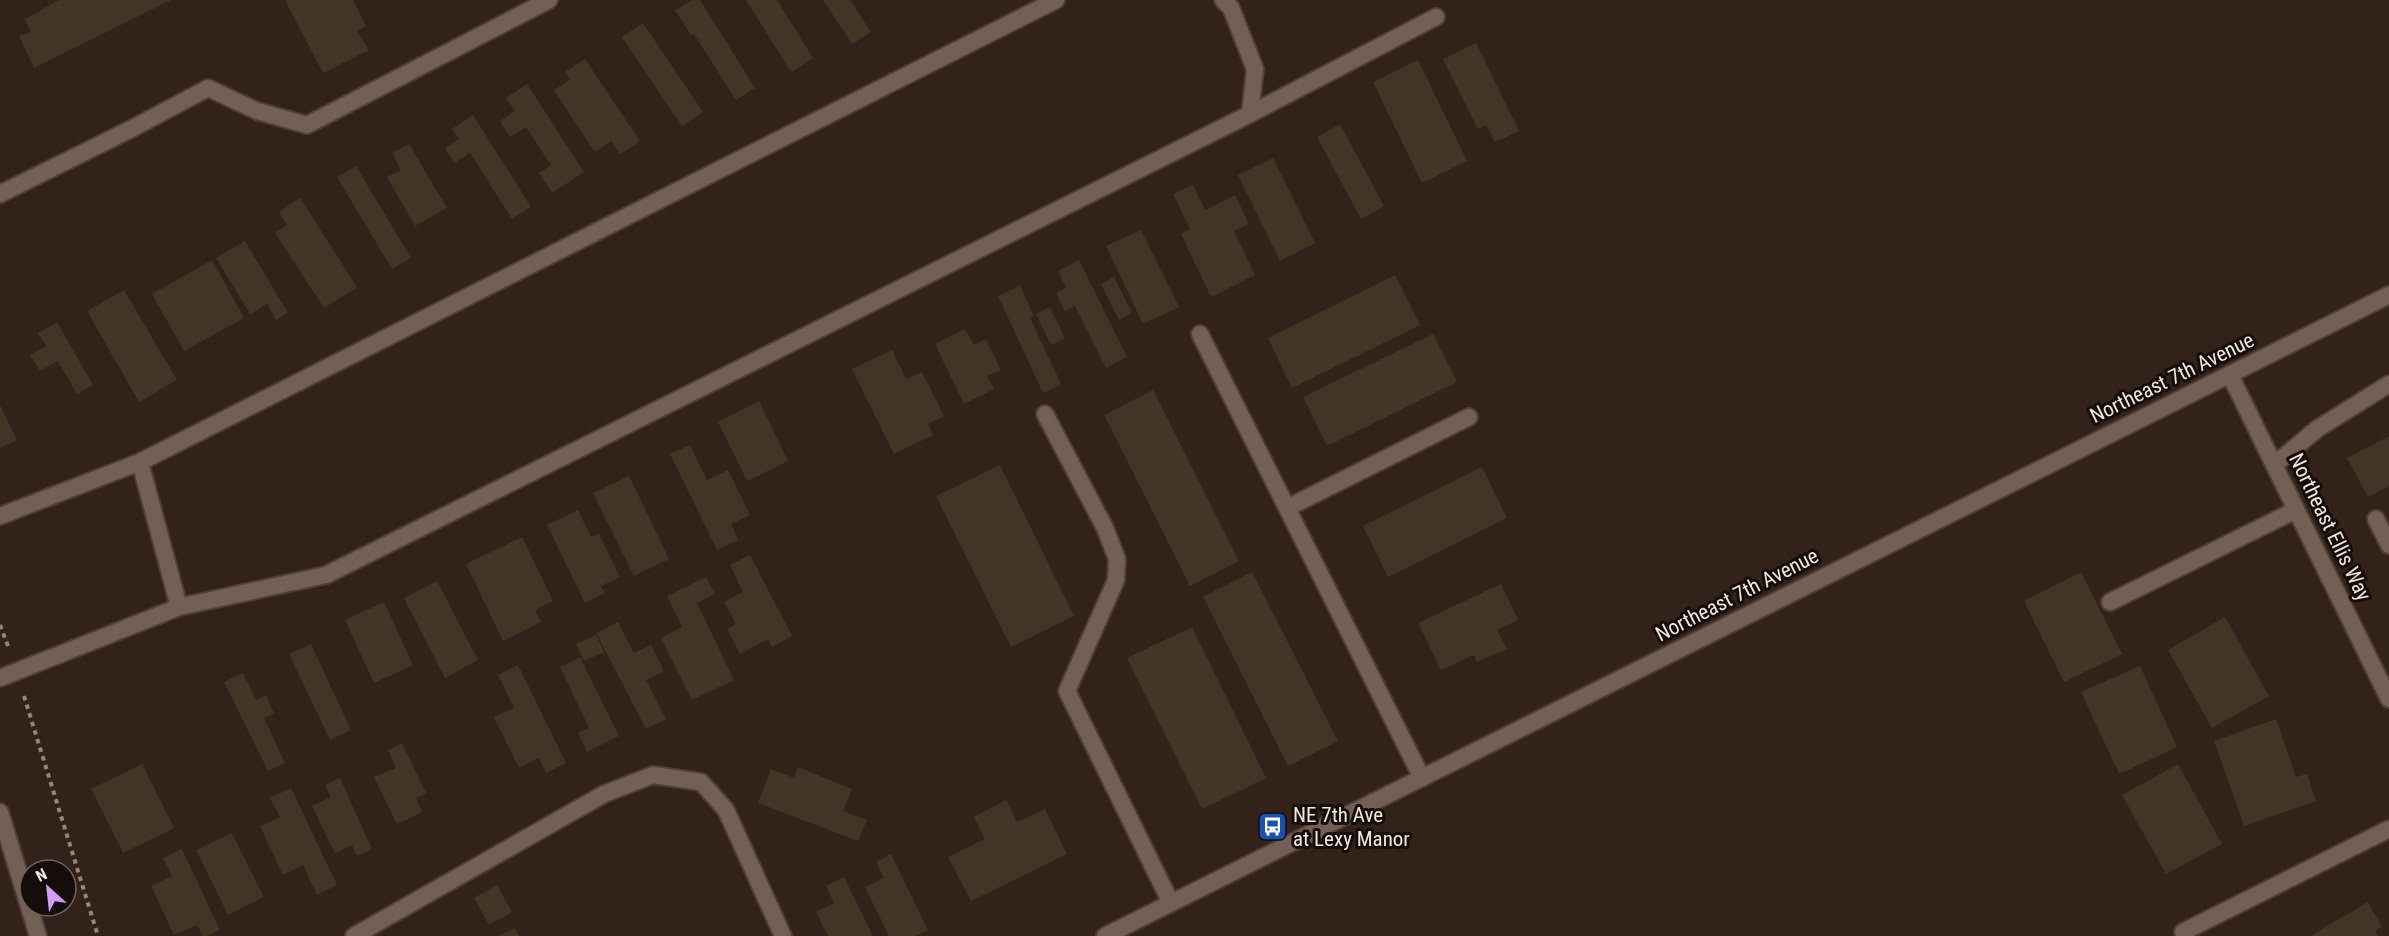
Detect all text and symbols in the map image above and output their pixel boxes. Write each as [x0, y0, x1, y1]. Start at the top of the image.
street label: Northeast 7th Avenue [2086, 328, 2258, 428]
street label: Northeast Ellis Way [2284, 449, 2376, 605]
street label: Northeast 7th Avenue [1652, 544, 1822, 646]
place label: NE 7th Ave at Lexy Manor [1293, 803, 1410, 851]
bus stop icon: NE 7th Ave at Lexy Manor [1256, 811, 1288, 843]
north arrow [18, 858, 78, 918]
text: N [33, 864, 50, 886]

